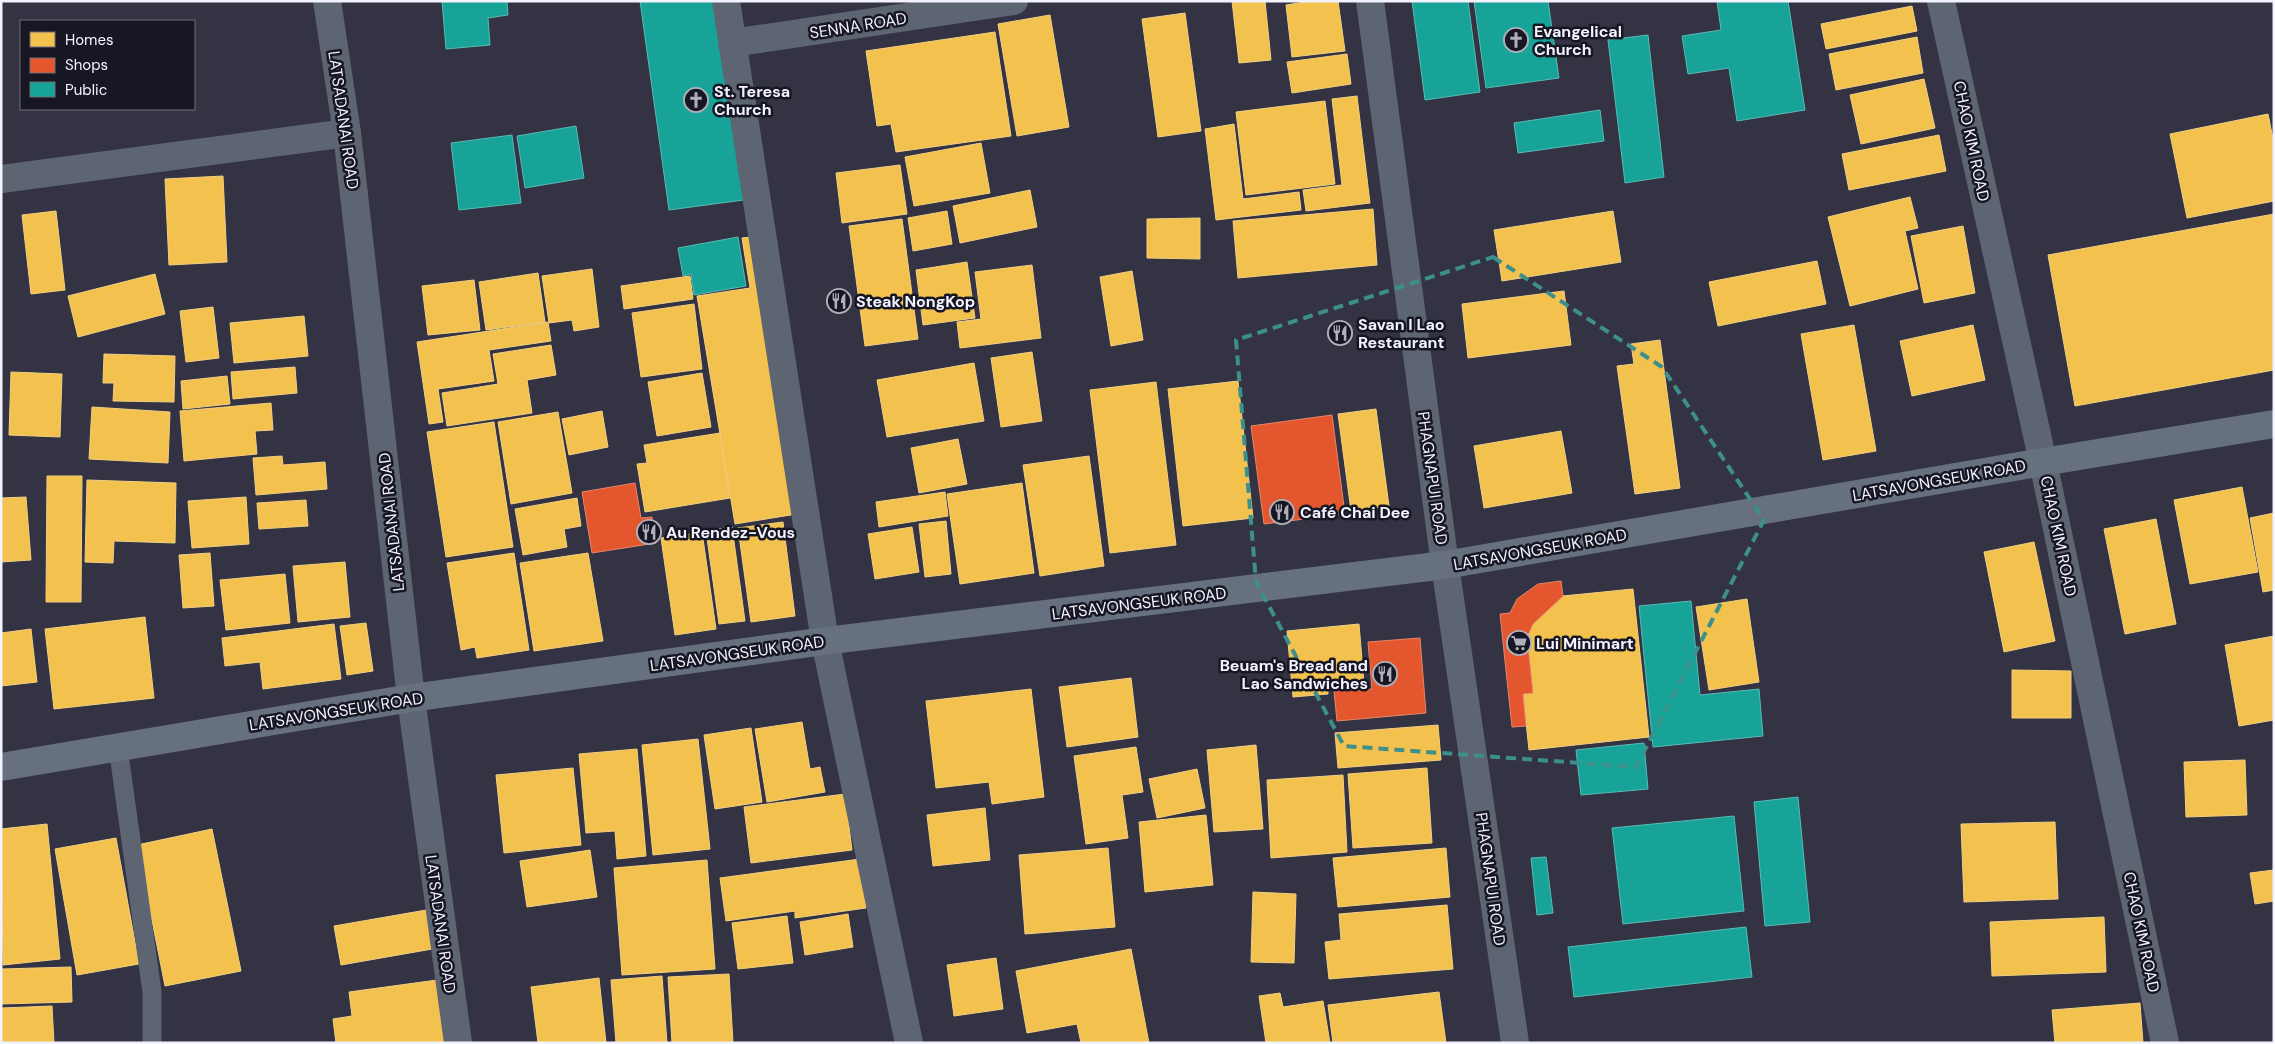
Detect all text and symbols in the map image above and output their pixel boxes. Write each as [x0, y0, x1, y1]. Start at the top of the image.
street label: SENNA ROAD [808, 7, 908, 44]
legend [20, 20, 195, 110]
place label: Evangelical Church [1534, 21, 1622, 60]
church icon: Evangelical Church [1503, 27, 1529, 53]
text: Homes [65, 30, 114, 50]
street label: LATSADANAI ROAD [323, 49, 364, 191]
text: Shops [65, 55, 108, 75]
street label: CHAO KIM ROAD [1949, 79, 1995, 203]
text: Public [65, 80, 107, 100]
place label: St. Teresa Church [714, 81, 790, 120]
church icon: St. Teresa Church [683, 87, 709, 113]
restaurant icon: Steak NongKop [826, 288, 852, 314]
place label: Steak NongKop [856, 291, 975, 312]
place label: Savan I Lao Restaurant [1358, 314, 1445, 353]
restaurant icon: Savan I Lao Restaurant [1327, 320, 1353, 346]
street label: PHAGNAPUI ROAD [1413, 410, 1452, 546]
street label: LATSADANAI ROAD [374, 451, 409, 592]
street label: LATSAVONGSEUK ROAD [1851, 455, 2027, 506]
street label: CHAO KIM ROAD [2036, 474, 2082, 598]
restaurant icon: Café Chai Dee [1269, 499, 1295, 525]
place label: Café Chai Dee [1300, 502, 1410, 523]
restaurant icon: Au Rendez-Vous [636, 519, 662, 545]
place label: Au Rendez-Vous [666, 522, 795, 543]
street label: LATSAVONGSEUK ROAD [1452, 524, 1628, 575]
street label: LATSAVONGSEUK ROAD [1051, 582, 1228, 625]
supermarket icon: Lui Minimart [1506, 630, 1532, 656]
street label: LATSAVONGSEUK ROAD [649, 631, 826, 676]
place label: Lui Minimart [1536, 633, 1634, 654]
place label: Beuam's Bread and Lao Sandwiches [1220, 655, 1368, 694]
restaurant icon: Beuam's Bread and Lao Sandwiches [1372, 661, 1398, 687]
street label: LATSAVONGSEUK ROAD [248, 687, 425, 736]
street label: PHAGNAPUI ROAD [1471, 811, 1510, 947]
street label: LATSADANAI ROAD [420, 853, 461, 995]
street label: CHAO KIM ROAD [2119, 870, 2165, 994]

